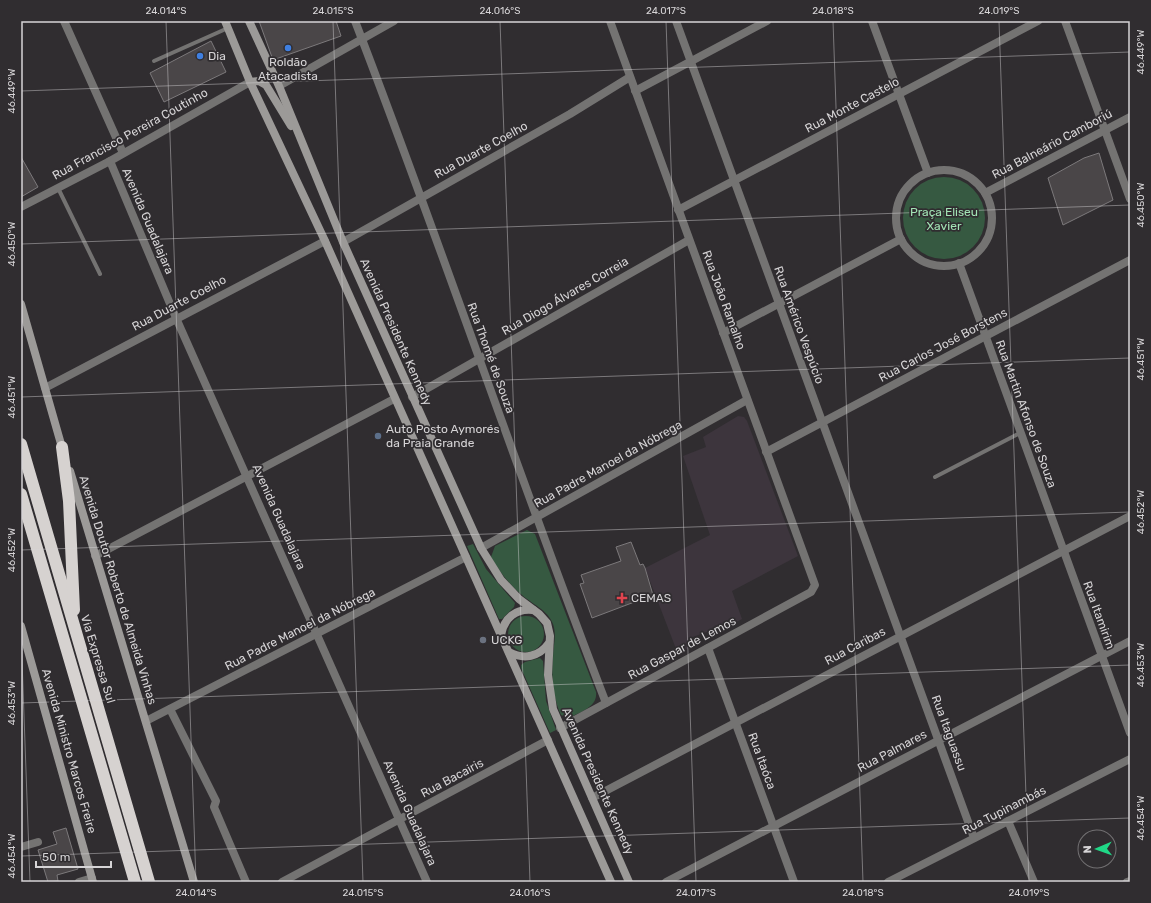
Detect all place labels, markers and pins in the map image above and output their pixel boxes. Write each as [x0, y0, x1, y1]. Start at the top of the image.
marker: Roldão Atacadista [283, 43, 293, 53]
place label: Dia [208, 49, 226, 63]
marker: Dia [195, 51, 205, 61]
place label: Roldão Atacadista [258, 55, 318, 83]
place label: Auto Posto Aymorés da Praia Grande [386, 422, 500, 450]
marker: Auto Posto Aymorés da Praia Grande [373, 431, 383, 441]
place label: CEMAS [631, 591, 671, 605]
marker: CEMAS [616, 592, 628, 604]
place label: UCKG [491, 633, 522, 647]
marker: UCKG [478, 635, 488, 645]

